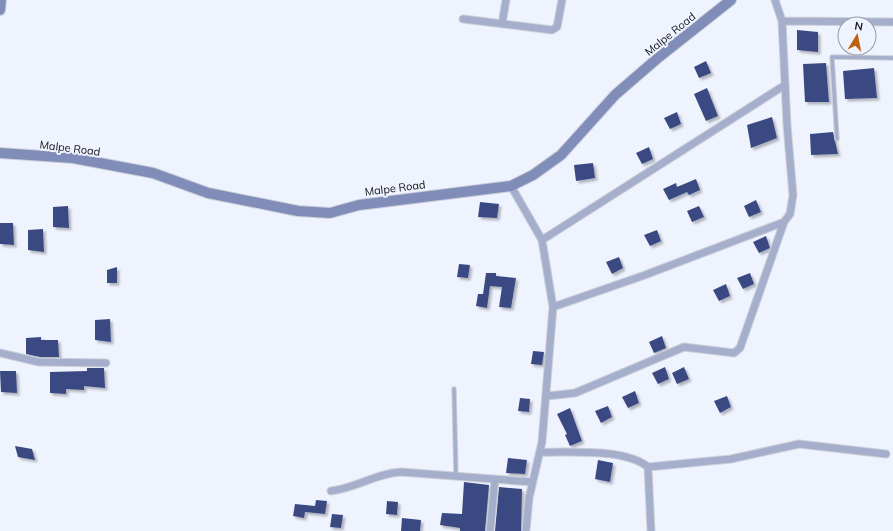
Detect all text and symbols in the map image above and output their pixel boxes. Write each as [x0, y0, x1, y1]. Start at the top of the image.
street label: Malpe Road [642, 9, 698, 59]
north arrow [837, 16, 877, 56]
text: N [853, 19, 864, 34]
street label: Malpe Road [39, 137, 101, 159]
street label: Malpe Road [364, 177, 426, 199]

